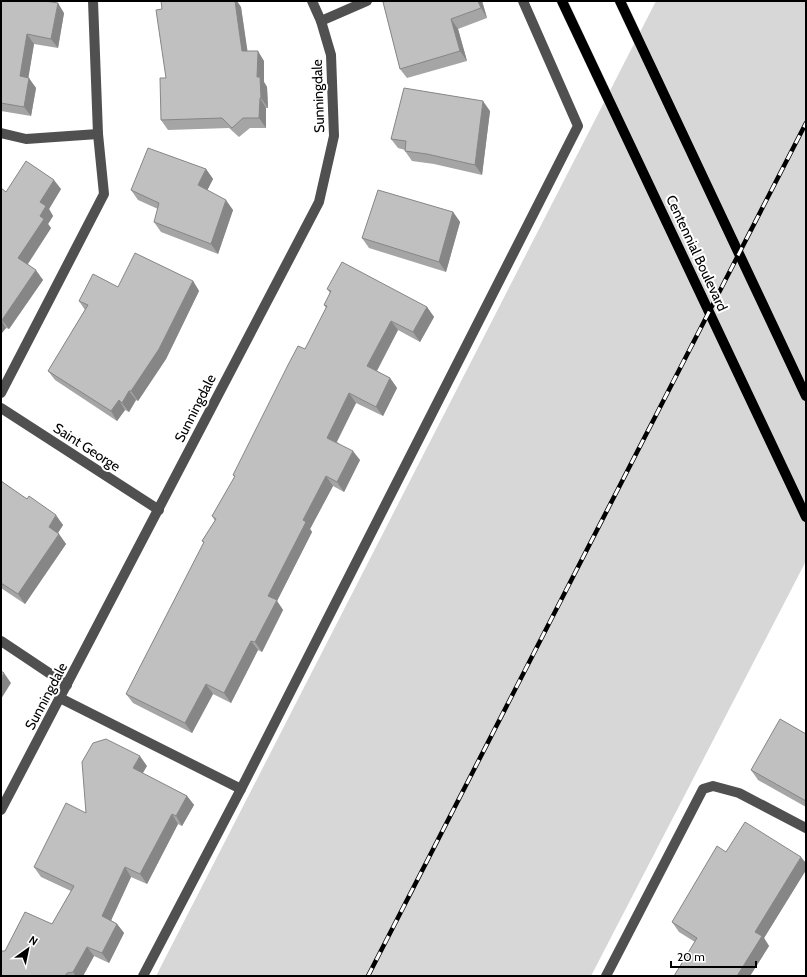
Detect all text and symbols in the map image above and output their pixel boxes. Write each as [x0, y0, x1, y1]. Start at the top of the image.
street label: Sunningdale [308, 59, 328, 133]
street label: Centennial Boulevard [662, 192, 732, 314]
street label: Sunningdale [170, 371, 220, 445]
street label: Saint George [50, 419, 124, 475]
street label: Sunningdale [21, 659, 71, 733]
north arrow [8, 929, 48, 969]
text: N [26, 933, 41, 949]
scale bar [671, 943, 756, 969]
text: 20 m [677, 949, 705, 964]

